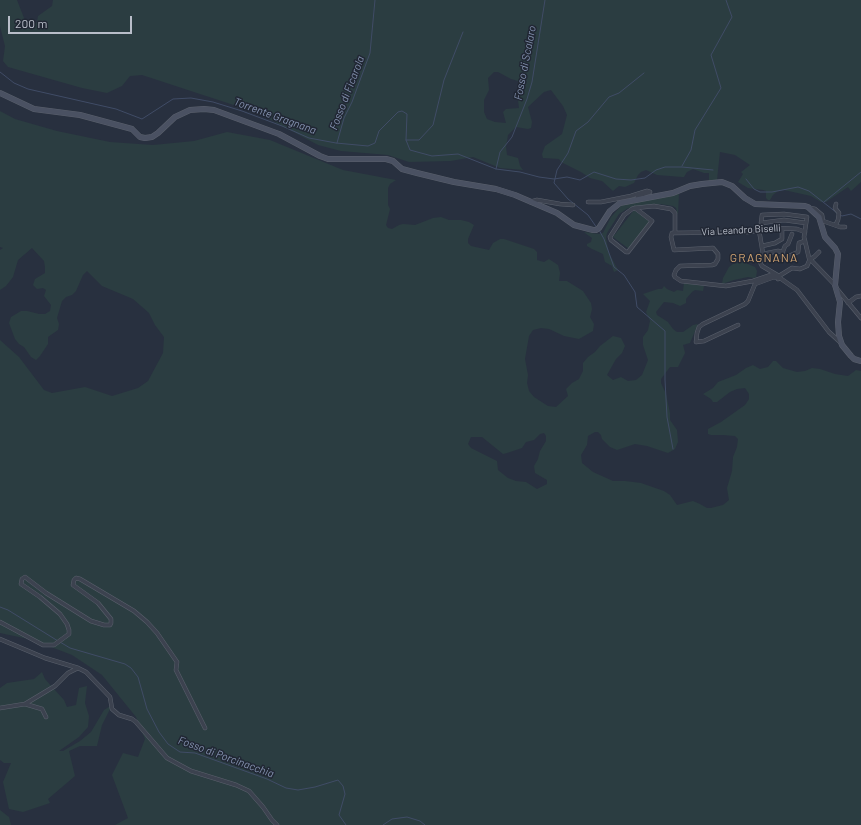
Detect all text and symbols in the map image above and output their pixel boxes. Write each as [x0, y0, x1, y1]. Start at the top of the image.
scale bar [10, 8, 134, 34]
text: 200 m [15, 16, 47, 30]
water label: Fosso di Scalaro [511, 25, 539, 101]
water label: Fosso di Ficarola [327, 54, 367, 132]
water label: Torrente Gragnana [232, 95, 318, 137]
street label: Via Leandro Biselli [701, 222, 781, 238]
district label: GRAGNANA [730, 251, 798, 265]
water label: Fosso di Porcinacchia [176, 734, 276, 780]

